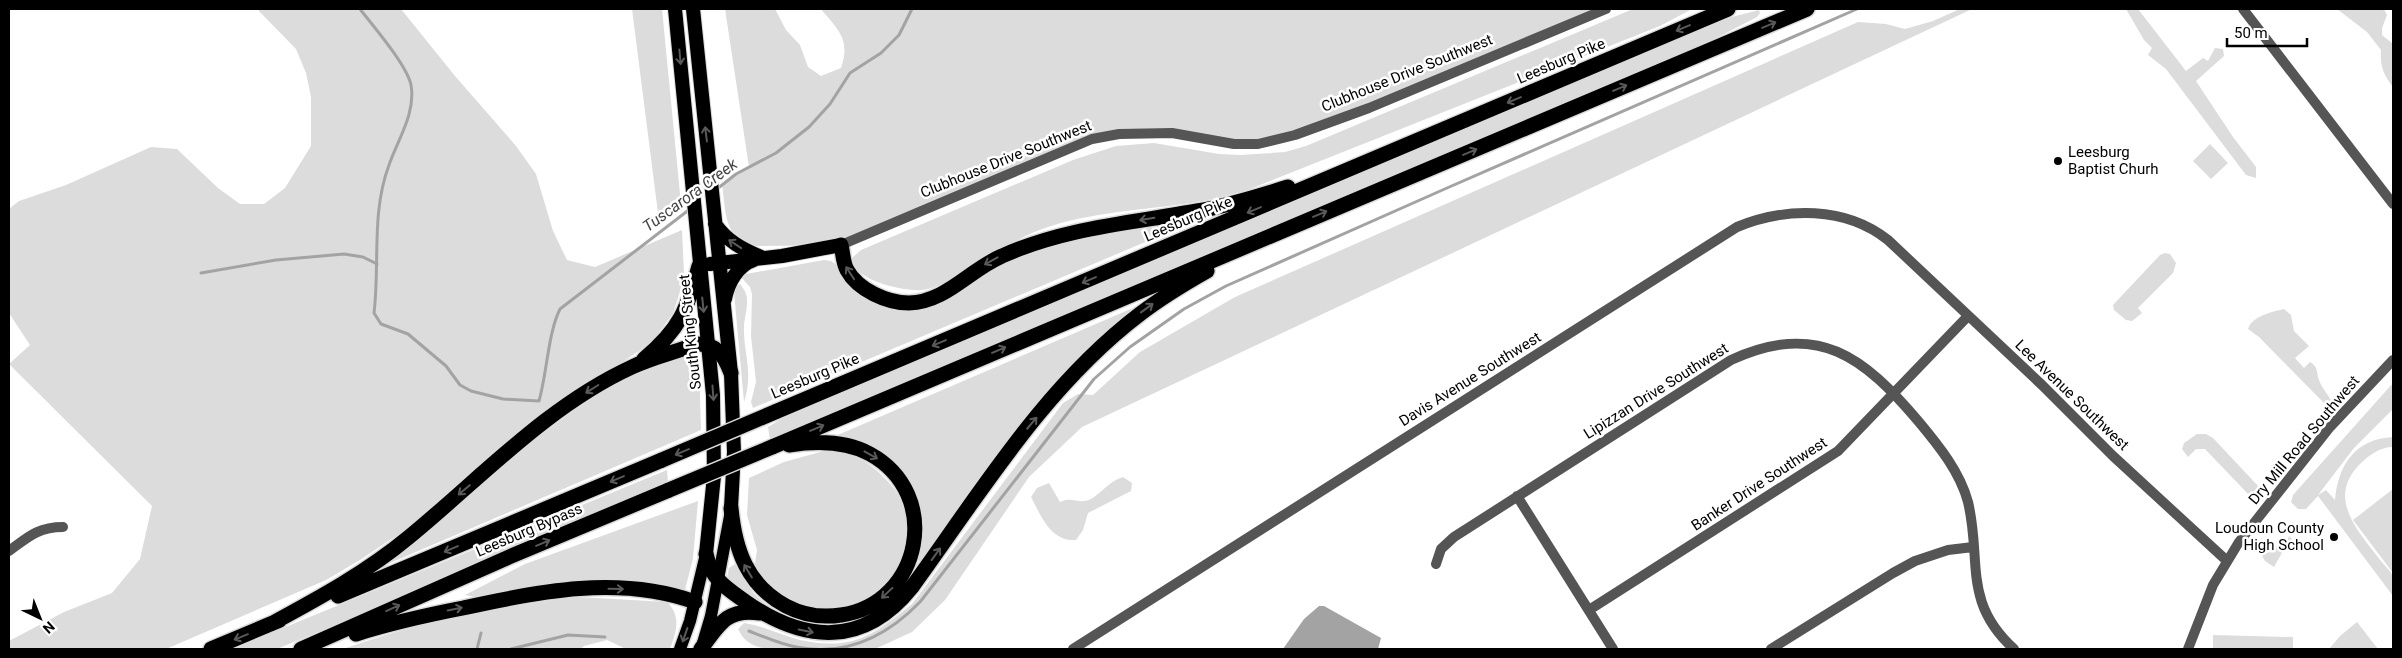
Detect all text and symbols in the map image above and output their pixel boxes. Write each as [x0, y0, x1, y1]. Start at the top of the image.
scale bar [2227, 15, 2307, 47]
one-way arrow [1761, 19, 1776, 29]
one-way arrow [1676, 24, 1691, 33]
text: 50 m [2234, 24, 2268, 42]
street label: Clubhouse Drive Southwest [1319, 30, 1495, 116]
street label: Leesburg Pike [1514, 34, 1608, 88]
one-way arrow [675, 49, 684, 65]
one-way arrow [1612, 83, 1627, 93]
one-way arrow [1507, 96, 1522, 106]
street label: Clubhouse Drive Southwest [918, 116, 1094, 202]
one-way arrow [701, 126, 711, 142]
place label: Leesburg Baptist Churh [2068, 143, 2159, 178]
one-way arrow [1462, 146, 1477, 156]
water label: Tuscarora Creek [639, 154, 742, 236]
marker: Leesburg Baptist Churh [2052, 155, 2064, 167]
street label: Leesburg Pike [1141, 192, 1235, 246]
one-way arrow [1247, 207, 1262, 216]
one-way arrow [1312, 209, 1327, 219]
one-way arrow [1140, 214, 1156, 224]
one-way arrow [729, 239, 743, 249]
one-way arrow [984, 256, 999, 266]
one-way arrow [845, 266, 856, 280]
street label: South King Street [675, 273, 705, 390]
one-way arrow [1082, 276, 1097, 285]
one-way arrow [699, 297, 708, 313]
one-way arrow [1140, 303, 1153, 314]
street label: Davis Avenue Southwest [1396, 328, 1544, 430]
street label: Lee Avenue Southwest [2011, 336, 2133, 454]
one-way arrow [932, 339, 947, 349]
street label: Lipizzan Drive Southwest [1580, 339, 1732, 443]
one-way arrow [991, 345, 1006, 355]
street label: Leesburg Pike [768, 349, 862, 403]
street label: Dry Mill Road Southwest [2245, 372, 2363, 508]
one-way arrow [585, 385, 599, 395]
one-way arrow [708, 385, 717, 401]
one-way arrow [1027, 417, 1038, 430]
one-way arrow [809, 422, 824, 432]
street label: Banker Drive Southwest [1688, 433, 1830, 535]
one-way arrow [675, 447, 690, 457]
one-way arrow [863, 451, 878, 460]
one-way arrow [610, 475, 625, 484]
one-way arrow [458, 484, 471, 495]
street label: Leesburg Bypass [473, 499, 585, 561]
place label: Loudoun County High School [2215, 519, 2324, 554]
marker: Loudoun County High School [2328, 531, 2340, 543]
one-way arrow [535, 538, 550, 547]
one-way arrow [444, 544, 459, 554]
one-way arrow [931, 547, 941, 561]
one-way arrow [742, 564, 752, 578]
one-way arrow [607, 584, 623, 593]
one-way arrow [881, 587, 894, 599]
north arrow [15, 593, 65, 643]
one-way arrow [386, 602, 401, 611]
one-way arrow [447, 604, 463, 613]
text: N [40, 618, 58, 637]
one-way arrow [680, 627, 690, 643]
one-way arrow [798, 627, 814, 636]
one-way arrow [234, 632, 249, 642]

